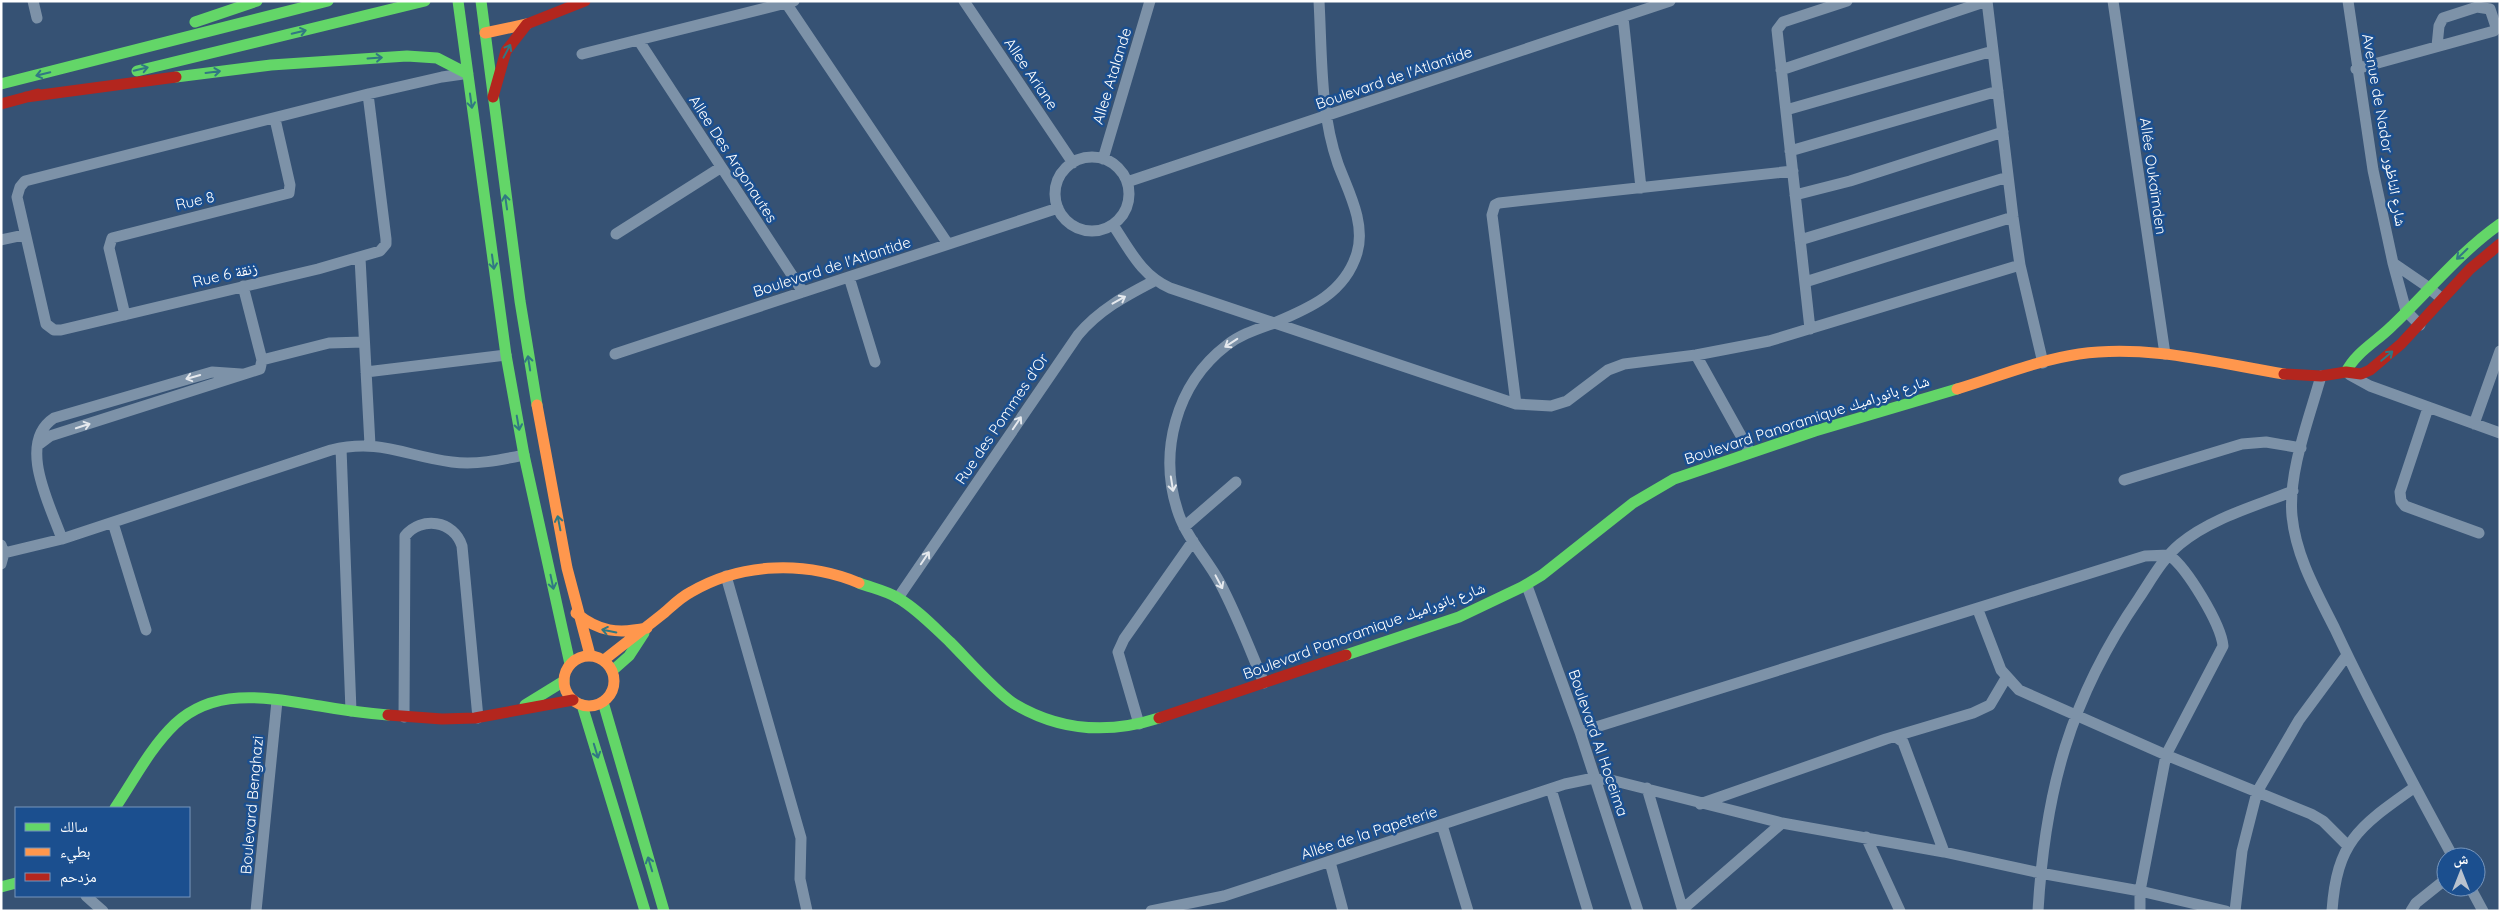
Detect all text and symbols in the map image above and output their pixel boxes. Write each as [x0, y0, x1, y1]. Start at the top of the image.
street label: Allee Atalande [1088, 25, 1135, 126]
one-way arrow [291, 26, 307, 36]
street label: Avenue de Nador شارع الناظور [2357, 32, 2411, 228]
street label: Allee Ariane [1000, 34, 1062, 113]
street label: Boulevard de l'Atlantide [1313, 42, 1475, 113]
one-way arrow [502, 43, 512, 58]
one-way arrow [367, 53, 383, 63]
one-way arrow [133, 64, 149, 74]
one-way arrow [205, 67, 221, 77]
one-way arrow [36, 69, 52, 79]
street label: Allee Des Argonautes [685, 91, 782, 226]
one-way arrow [467, 93, 477, 109]
street label: Allée Oukaïmden [2136, 116, 2171, 236]
street label: Rue 8 [174, 187, 216, 214]
one-way arrow [501, 195, 511, 211]
street label: Boulevard de l'Atlantide [751, 232, 913, 301]
one-way arrow [2455, 248, 2468, 260]
one-way arrow [489, 254, 499, 270]
street label: Rue 6 زنقة [191, 258, 259, 291]
one-way arrow [1112, 294, 1126, 304]
one-way arrow [1224, 338, 1238, 348]
street label: Rue des Pommes d'Or [951, 349, 1053, 488]
one-way arrow [2380, 351, 2393, 362]
one-way arrow [524, 356, 534, 372]
street label: Boulevard Panoramique شارع بانوراميك [1682, 371, 1932, 469]
one-way arrow [186, 372, 202, 382]
one-way arrow [514, 414, 524, 430]
one-way arrow [1012, 417, 1022, 431]
one-way arrow [74, 420, 90, 430]
one-way arrow [1168, 476, 1178, 492]
one-way arrow [553, 516, 563, 532]
one-way arrow [920, 551, 930, 565]
one-way arrow [548, 573, 557, 589]
one-way arrow [1214, 574, 1224, 589]
street label: Boulevard Panoramique شارع بانوراميك [1240, 578, 1488, 684]
one-way arrow [601, 626, 617, 635]
street label: Boulevard Al Hoceima [1564, 667, 1633, 819]
street label: Boulevard Benghazi [236, 735, 267, 875]
one-way arrow [592, 743, 602, 759]
street label: Allée de la Papeterie [1298, 802, 1439, 864]
legend [15, 807, 190, 897]
text: سالك [60, 817, 88, 836]
text: بطيء [60, 842, 90, 864]
north arrow [2436, 847, 2486, 897]
text: ش [2454, 850, 2469, 868]
one-way arrow [644, 856, 654, 872]
text: مزدحم [60, 867, 97, 887]

